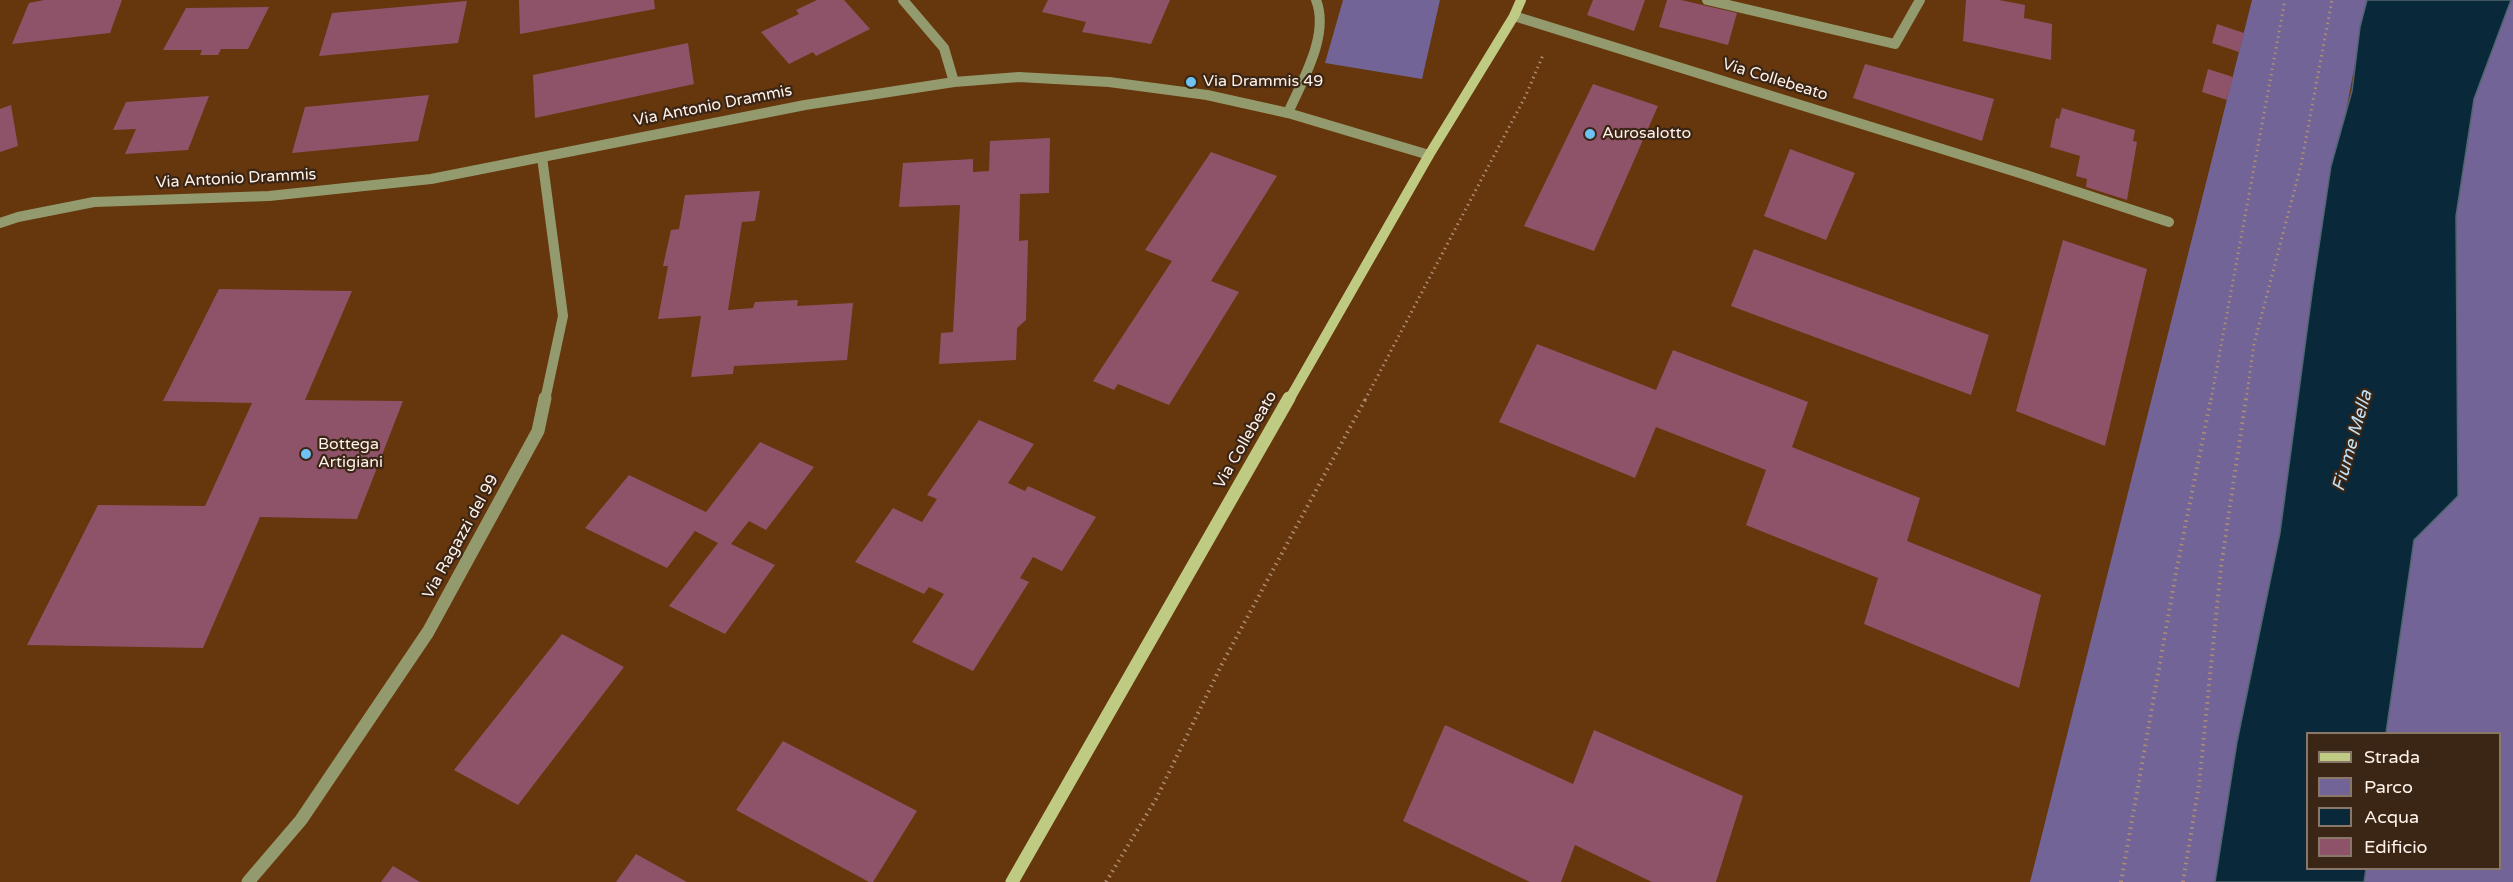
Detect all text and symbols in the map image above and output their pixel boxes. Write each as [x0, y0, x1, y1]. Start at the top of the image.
street label: Via Collebeato [1720, 55, 1830, 105]
place label: Via Drammis 49 [1203, 72, 1323, 92]
marker: Via Drammis 49 [1184, 75, 1198, 89]
street label: Via Antonio Drammis [632, 81, 794, 131]
place label: Aurosalotto [1602, 124, 1691, 144]
marker: Aurosalotto [1583, 127, 1597, 141]
street label: Via Antonio Drammis [155, 165, 317, 193]
street label: Via Collebeato [1210, 388, 1282, 492]
water label: Fiume Mella [2328, 388, 2378, 494]
place label: Bottega Artigiani [318, 435, 383, 473]
marker: Bottega Artigiani [299, 447, 313, 461]
street label: Via Ragazzi del 99 [419, 472, 503, 602]
legend [2306, 732, 2501, 870]
text: Strada [2364, 746, 2420, 768]
text: Parco [2364, 776, 2413, 798]
text: Acqua [2364, 806, 2419, 828]
text: Edificio [2364, 836, 2428, 858]

